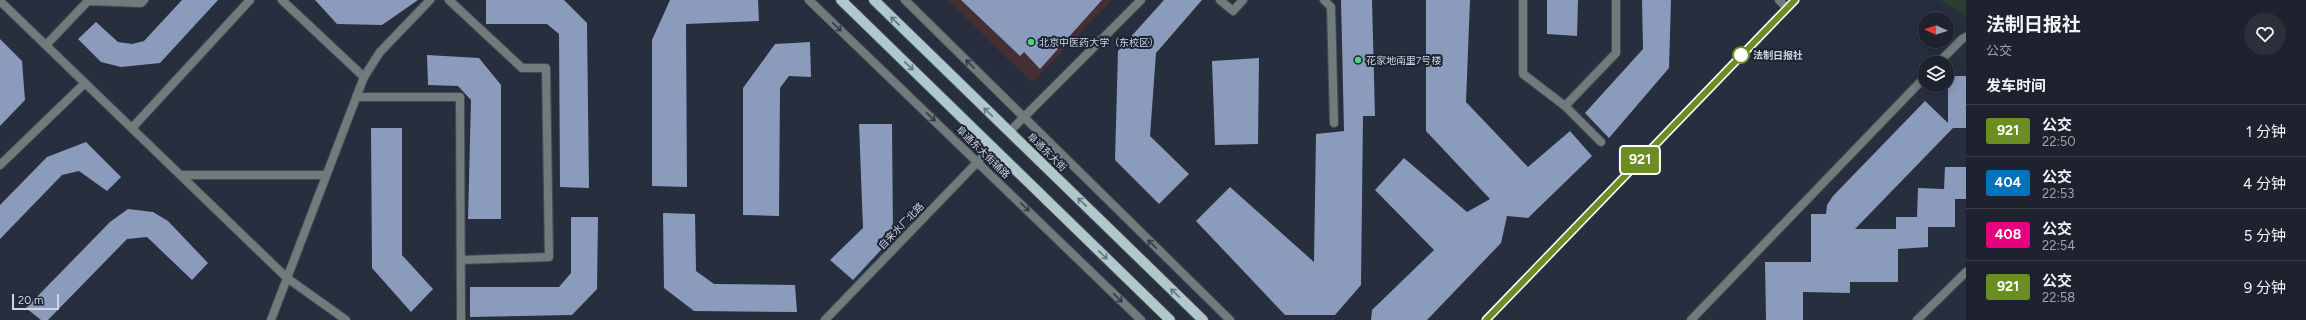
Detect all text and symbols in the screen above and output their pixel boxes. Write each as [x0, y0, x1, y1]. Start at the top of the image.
north arrow [1918, 12, 1954, 48]
map controls [1918, 12, 1954, 92]
text: 法制日报社 [1986, 13, 2081, 36]
button: heart [2244, 13, 2286, 55]
one-way arrow [890, 16, 900, 26]
one-way arrow [832, 22, 842, 32]
place label: 北京中医药大学（东校区） [1039, 36, 1159, 49]
marker: 北京中医药大学（东校区） [1026, 37, 1036, 47]
text: 公交 [1986, 43, 2012, 58]
marker: 法制日报社 [1732, 46, 1750, 64]
place label: 法制日报社 [1753, 49, 1803, 62]
place label: 花家地南里7号楼 [1366, 54, 1441, 67]
marker: 花家地南里7号楼 [1353, 55, 1363, 65]
button: layers [1918, 56, 1954, 92]
one-way arrow [965, 59, 975, 69]
one-way arrow [904, 61, 914, 71]
text: 发车时间 [1986, 77, 2046, 95]
one-way arrow [983, 107, 993, 117]
one-way arrow [926, 112, 936, 122]
text: 公交 [2042, 116, 2072, 134]
text: 921 [1997, 122, 2019, 139]
street label: 阜通东大街辅路 [953, 123, 1013, 181]
text: 1 分钟 [2246, 123, 2286, 141]
street label: 阜通东大街 [1025, 130, 1069, 174]
text: 22:50 [2042, 134, 2076, 149]
line badge: 921 [1617, 147, 1663, 173]
text: 921 [1629, 151, 1651, 168]
text: 公交 [2042, 168, 2072, 186]
text: 404 [1995, 174, 2021, 191]
text: 4 分钟 [2243, 175, 2286, 193]
text: 22:53 [2042, 186, 2074, 201]
one-way arrow [1077, 198, 1087, 207]
street label: 自来水厂北路 [875, 200, 927, 252]
one-way arrow [1020, 202, 1030, 212]
text: 公交 [2042, 220, 2072, 238]
text: 408 [1995, 226, 2021, 243]
text: 5 分钟 [2244, 227, 2286, 245]
text: 22:54 [2042, 238, 2075, 253]
one-way arrow [1147, 239, 1157, 249]
one-way arrow [1098, 250, 1108, 260]
text: 公交 [2042, 272, 2072, 290]
text: 921 [1997, 278, 2019, 295]
text: 9 分钟 [2244, 279, 2286, 297]
one-way arrow [1170, 288, 1180, 298]
text: 22:58 [2042, 290, 2075, 305]
scale bar [12, 292, 59, 311]
one-way arrow [1113, 293, 1123, 302]
text: 20 m [18, 294, 43, 307]

